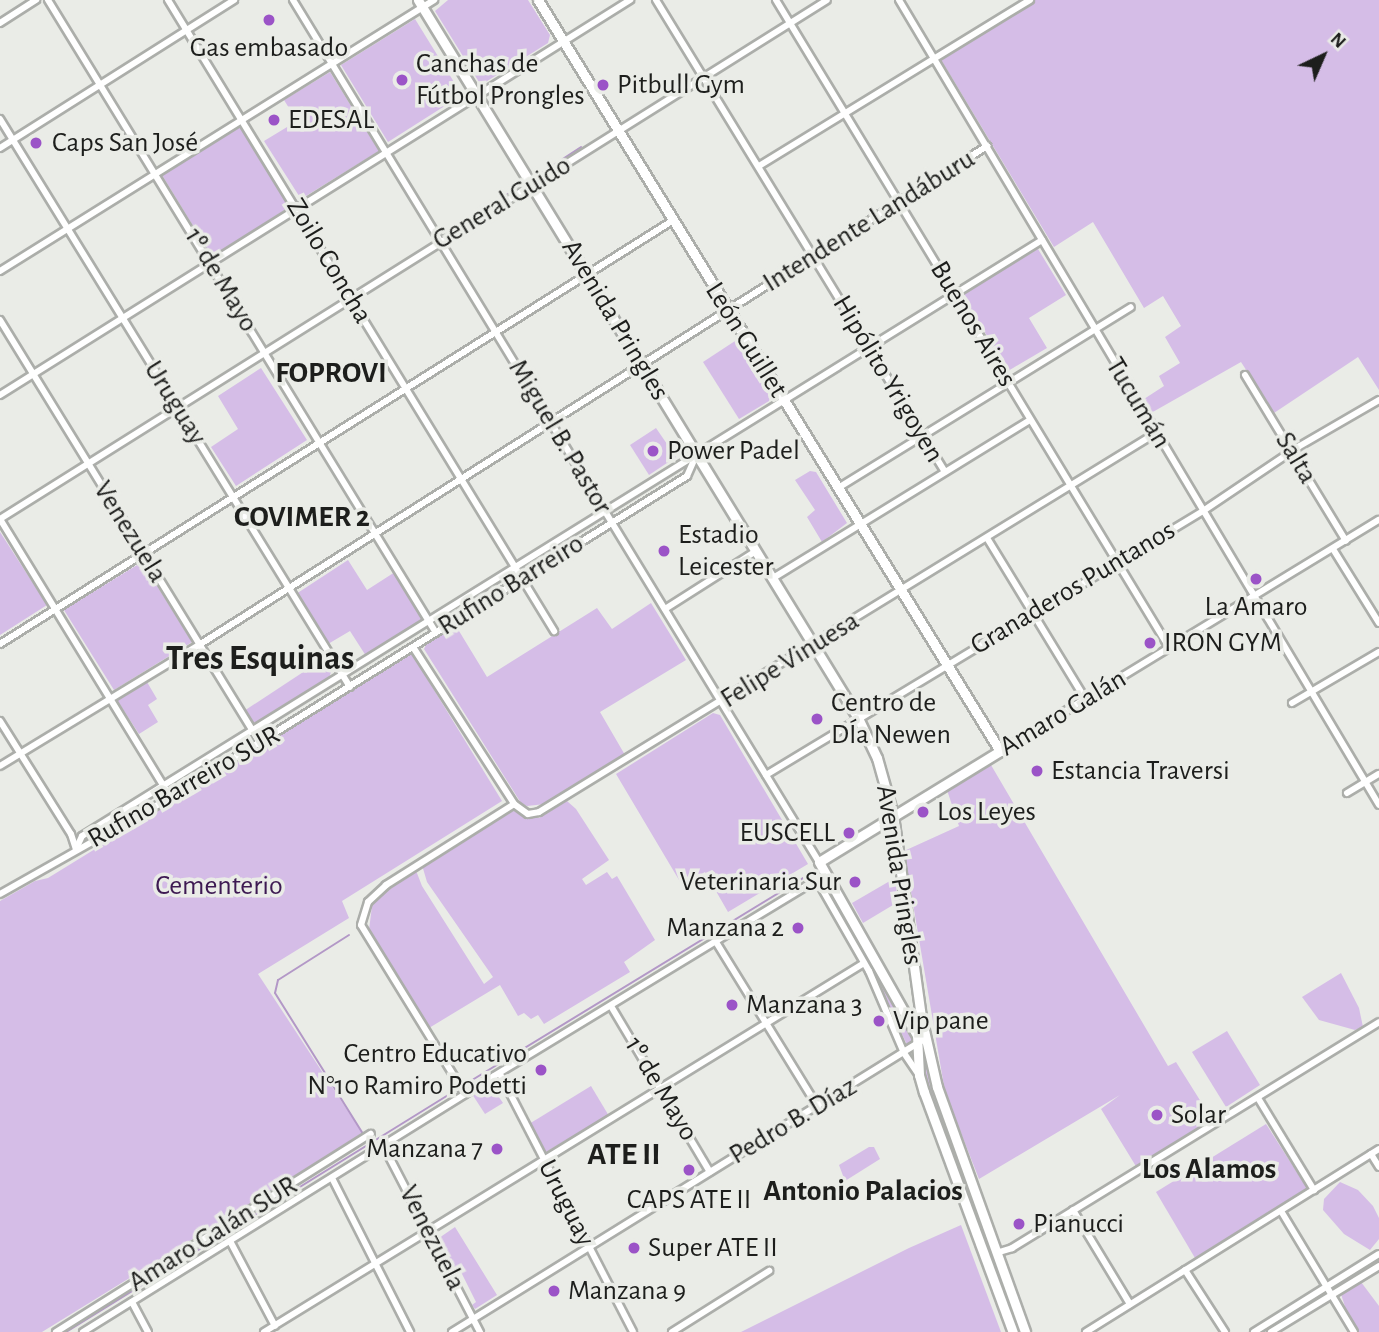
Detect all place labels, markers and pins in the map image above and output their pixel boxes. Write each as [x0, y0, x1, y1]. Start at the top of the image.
marker: Gas embasado [261, 12, 277, 28]
place label: Gas embasado [190, 31, 348, 65]
place label: Canchas de Fútbol Prongles [416, 47, 585, 113]
place label: Pitbull Gym [617, 68, 745, 102]
marker: Canchas de Fútbol Prongles [394, 72, 410, 88]
marker: Pitbull Gym [595, 77, 611, 93]
place label: EDESAL [288, 103, 374, 137]
marker: EDESAL [266, 112, 282, 128]
place label: Caps San José [52, 126, 198, 160]
marker: Caps San José [26, 133, 46, 153]
place label: Power Padel [667, 434, 800, 468]
marker: Power Padel [645, 443, 661, 459]
place label: Estadio Leicester [678, 518, 773, 584]
marker: Estadio Leicester [656, 543, 672, 559]
marker: La Amaro [1248, 571, 1264, 587]
place label: La Amaro [1205, 590, 1307, 624]
place label: IRON GYM [1164, 626, 1282, 660]
marker: IRON GYM [1142, 635, 1158, 651]
place label: Centro de DÍa Newen [831, 686, 951, 752]
marker: Centro de DÍa Newen [809, 711, 825, 727]
place label: Estancia Traversi [1051, 754, 1230, 788]
marker: Estancia Traversi [1029, 763, 1045, 779]
place label: Los Leyes [937, 795, 1036, 829]
marker: Los Leyes [915, 804, 931, 820]
place label: EUSCELL [739, 816, 835, 850]
marker: EUSCELL [841, 825, 857, 841]
place label: Veterinaria Sur [680, 865, 841, 899]
marker: Veterinaria Sur [847, 874, 863, 890]
place label: Manzana 2 [666, 911, 784, 945]
marker: Manzana 2 [790, 920, 806, 936]
place label: Manzana 3 [746, 988, 863, 1022]
marker: Manzana 3 [724, 997, 740, 1013]
place label: Vip pane [893, 1004, 989, 1038]
marker: Vip pane [871, 1013, 887, 1029]
place label: Centro Educativo N°10 Ramiro Podetti [307, 1037, 527, 1103]
marker: Centro Educativo N°10 Ramiro Podetti [533, 1062, 549, 1078]
place label: Solar [1171, 1098, 1226, 1132]
marker: Solar [1149, 1107, 1165, 1123]
place label: Manzana 7 [366, 1132, 483, 1166]
marker: Manzana 7 [489, 1141, 505, 1157]
marker: CAPS ATE II [679, 1160, 699, 1180]
place label: CAPS ATE II [627, 1183, 751, 1217]
place label: Pianucci [1033, 1207, 1124, 1241]
marker: Pianucci [1011, 1216, 1027, 1232]
place label: Super ATE II [648, 1231, 778, 1265]
marker: Super ATE II [626, 1240, 642, 1256]
place label: Manzana 9 [568, 1274, 686, 1308]
marker: Manzana 9 [546, 1283, 562, 1299]

